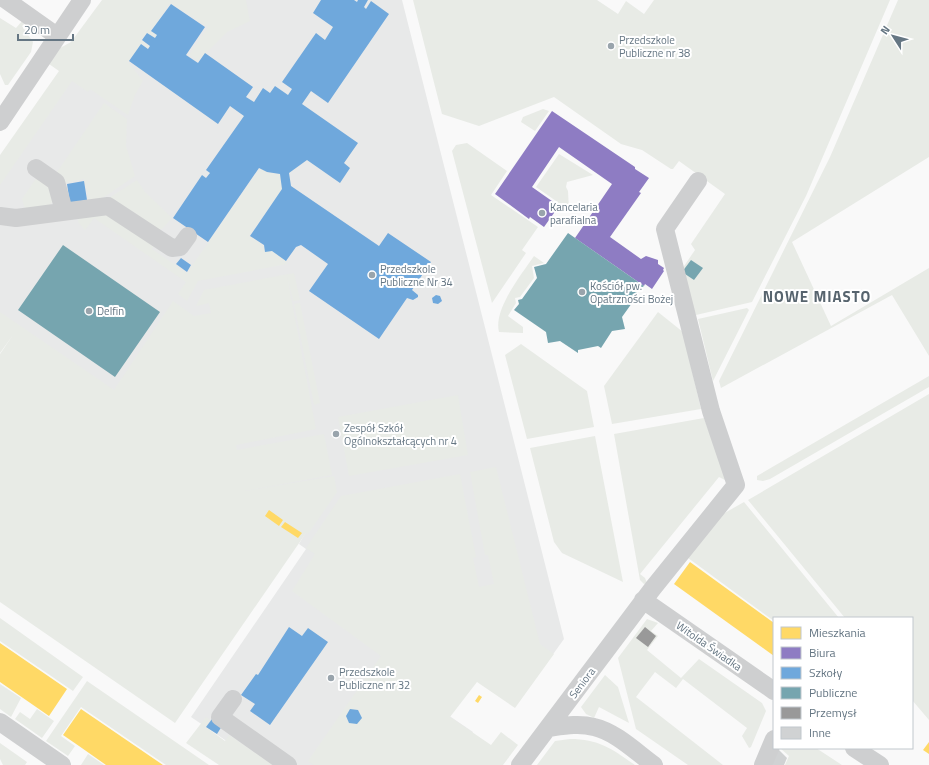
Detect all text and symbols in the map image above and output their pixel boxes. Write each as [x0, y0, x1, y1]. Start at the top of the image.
scale bar [18, 16, 73, 42]
north arrow [873, 16, 913, 56]
text: 20 m [24, 20, 50, 39]
text: N [876, 22, 894, 38]
place label: Przedszkole Publiczne nr 38 [619, 32, 690, 61]
marker: Przedszkole Publiczne nr 38 [606, 41, 616, 51]
place label: Kancelaria parafialna [550, 199, 598, 228]
marker: Kancelaria parafialna [537, 208, 547, 218]
place label: Przedszkole Publiczne Nr 34 [380, 261, 453, 290]
marker: Przedszkole Publiczne Nr 34 [367, 270, 377, 280]
place label: Kościół pw. Opatrzności Bożej [590, 278, 673, 307]
district label: NOWE MIASTO [763, 285, 871, 308]
marker: Kościół pw. Opatrzności Bożej [577, 287, 587, 297]
place label: Delfin [97, 303, 124, 319]
marker: Delfin [84, 306, 94, 316]
place label: Zespół Szkół Ogólnokształcących nr 4 [344, 420, 457, 449]
marker: Zespół Szkół Ogólnokształcących nr 4 [331, 429, 341, 439]
street label: Witolda Świadka [673, 617, 745, 675]
legend [773, 617, 913, 749]
text: Mieszkania [809, 623, 866, 642]
text: Biura [809, 643, 836, 662]
text: Szkoły [809, 663, 843, 682]
place label: Przedszkole Publiczne nr 32 [339, 664, 410, 693]
street label: Seniora [565, 664, 599, 702]
marker: Przedszkole Publiczne nr 32 [326, 673, 336, 683]
text: Publiczne [809, 683, 857, 702]
text: Przemysł [809, 703, 857, 722]
text: Inne [809, 723, 831, 742]

